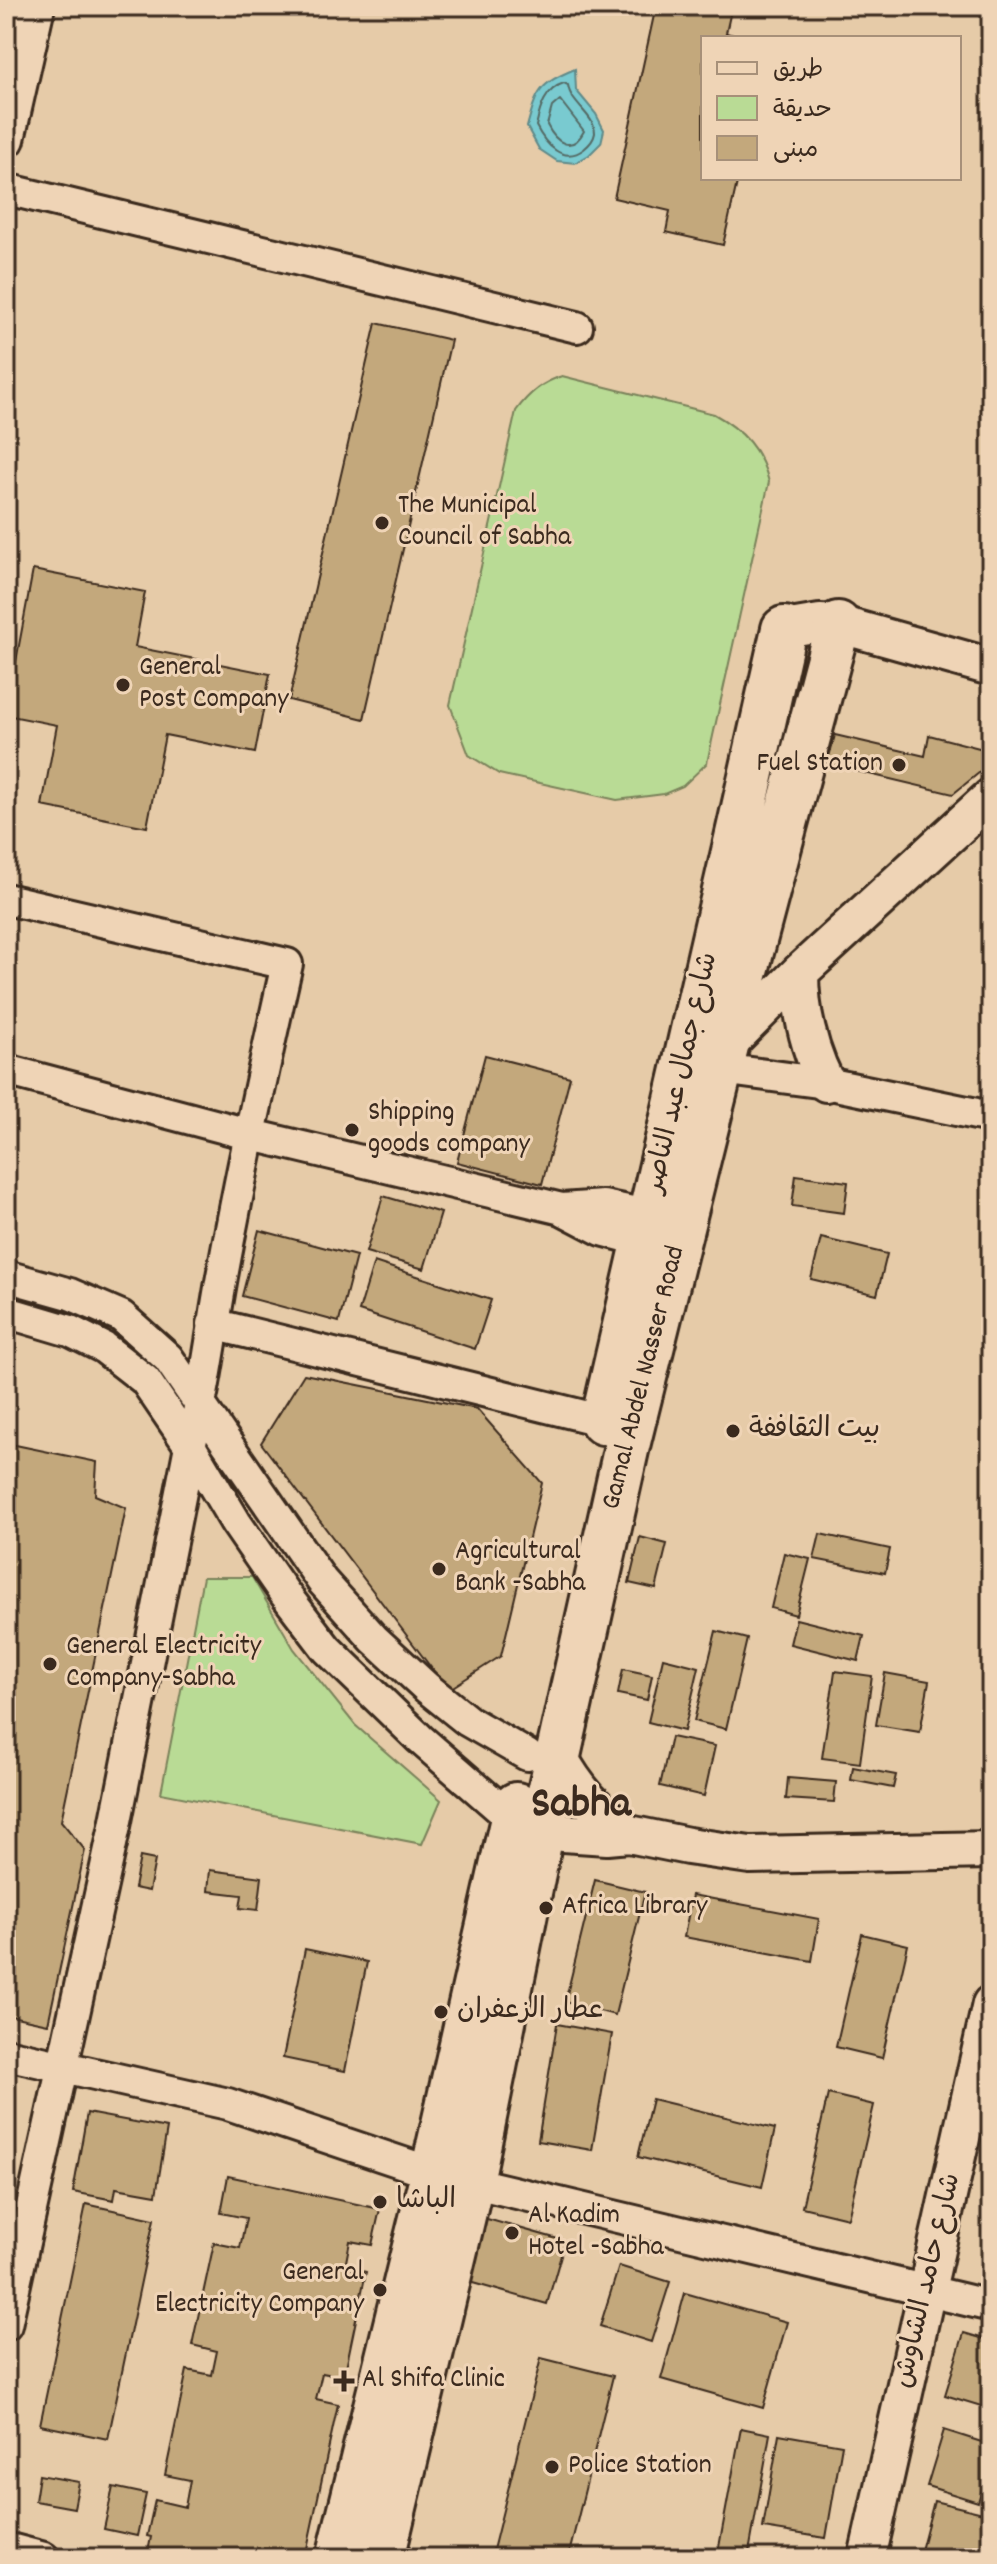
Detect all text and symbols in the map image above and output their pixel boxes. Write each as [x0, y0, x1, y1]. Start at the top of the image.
legend [701, 36, 961, 180]
text: طريق [773, 54, 823, 88]
text: حديقة [773, 94, 832, 128]
text: مبنى [773, 134, 818, 168]
place label: The Municipal Council of Sabha [398, 487, 572, 559]
marker: The Municipal Council of Sabha [373, 514, 391, 532]
place label: General Post Company [139, 649, 289, 721]
marker: General Post Company [114, 676, 132, 694]
place label: Fuel Station [756, 745, 883, 785]
marker: Fuel Station [890, 756, 908, 774]
street label: شارع جمال عبد الناصر [635, 949, 730, 1199]
place label: Shipping goods company [368, 1094, 530, 1166]
marker: Shipping goods company [343, 1121, 361, 1139]
street label: Gamal Abdel Nasser Road [593, 1242, 697, 1514]
place label: بيت الثقاففة [749, 1411, 880, 1451]
marker: بيت الثقاففة [724, 1422, 742, 1440]
place label: Agricultural Bank -Sabha [455, 1533, 586, 1605]
marker: Agricultural Bank -Sabha [430, 1560, 448, 1578]
place label: General Electricity Company-Sabha [66, 1628, 262, 1700]
marker: General Electricity Company-Sabha [41, 1655, 59, 1673]
district label: Sabha [531, 1775, 632, 1838]
place label: Africa Library [562, 1888, 708, 1928]
marker: Africa Library [537, 1899, 555, 1917]
place label: عطار الزعفران [457, 1992, 604, 2032]
marker: عطار الزعفران [432, 2003, 450, 2021]
street label: شارع حامد الشاوش [885, 2170, 973, 2392]
place label: الباشا [396, 2182, 456, 2222]
marker: الباشا [371, 2193, 389, 2211]
place label: Al Kadim Hotel -Sabha [528, 2197, 665, 2269]
marker: Al Kadim Hotel -Sabha [503, 2224, 521, 2242]
place label: General Electricity Company [155, 2254, 365, 2326]
marker: General Electricity Company [371, 2281, 389, 2299]
place label: Al Shifa Clinic [362, 2361, 505, 2401]
marker: Al Shifa Clinic [333, 2370, 355, 2392]
place label: Police Station [568, 2447, 712, 2487]
marker: Police Station [543, 2458, 561, 2476]

